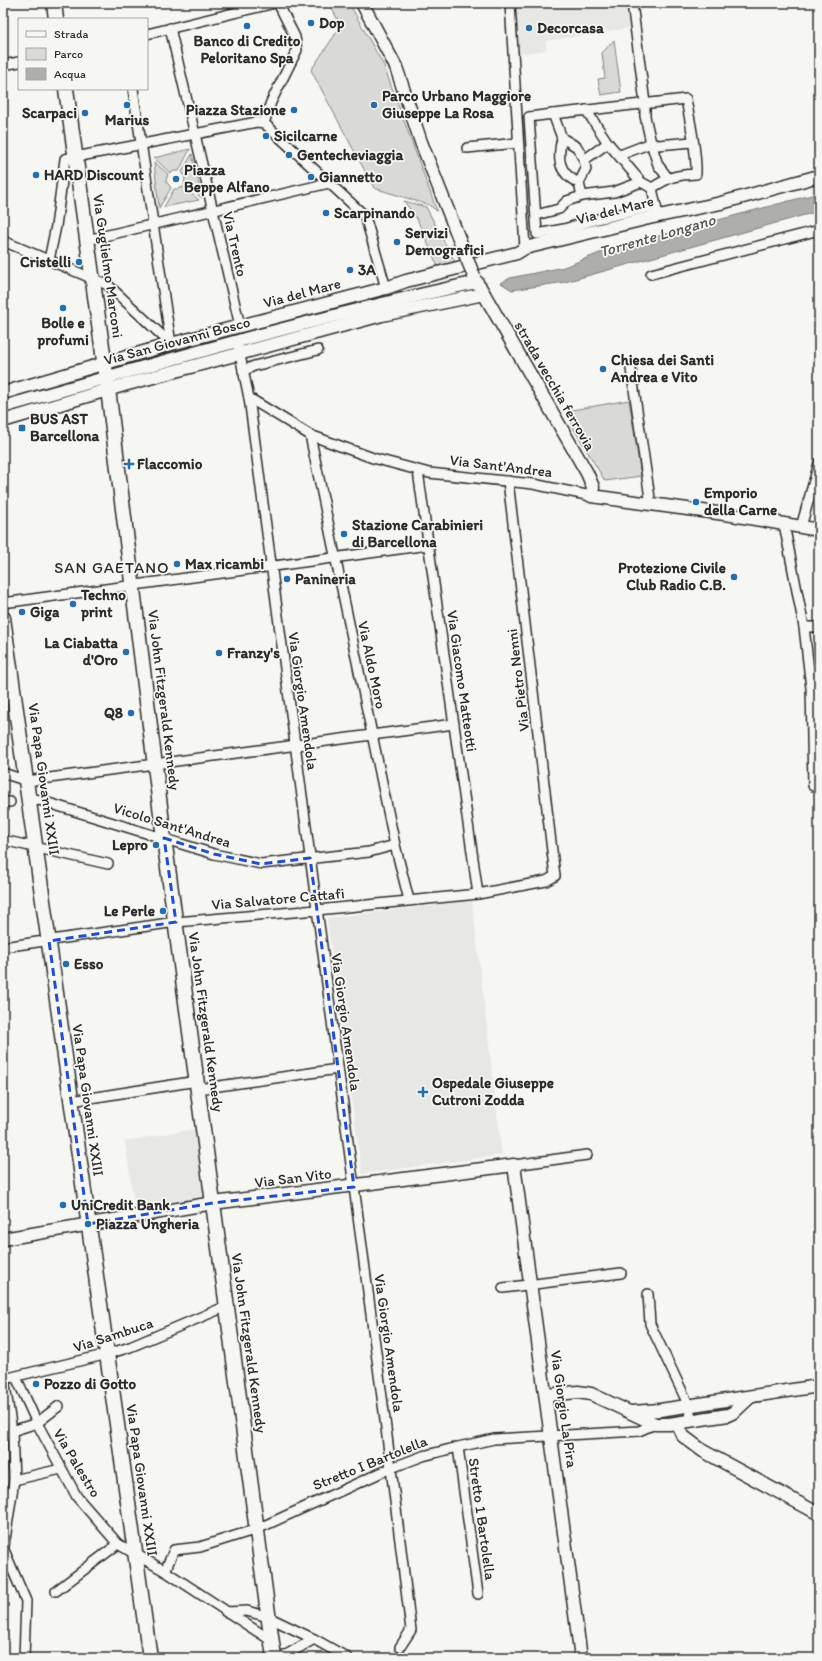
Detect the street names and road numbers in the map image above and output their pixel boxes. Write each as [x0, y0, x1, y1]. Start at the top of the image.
street label: Via del Mare [574, 192, 656, 228]
street label: Via Guglielmo Marconi [89, 193, 127, 339]
street label: Via Trento [219, 210, 251, 278]
street label: Via del Mare [261, 274, 343, 312]
street label: Via San Giovanni Bosco [102, 313, 252, 369]
street label: strada vecchia ferrovia [511, 318, 599, 454]
street label: Via Sant'Andrea [449, 451, 554, 481]
street label: Via John Fitzgerald Kennedy [144, 609, 184, 791]
street label: Via Giacomo Matteotti [443, 609, 481, 753]
street label: Via Aldo Moro [354, 619, 390, 711]
street label: Via Pietro Nenni [503, 628, 533, 732]
street label: Via Giorgio Amendola [284, 631, 322, 771]
street label: Via Papa Giovanni XXIII [24, 702, 64, 856]
street label: Vicolo Sant'Andrea [111, 799, 234, 852]
street label: Via Salvatore Cattafi [211, 884, 345, 914]
street label: Via John Fitzgerald Kennedy [184, 931, 228, 1113]
street label: Via Giorgio Amendola [327, 952, 365, 1092]
street label: Via Papa Giovanni XXIII [68, 1023, 108, 1177]
street label: Via San Vito [253, 1164, 333, 1192]
street label: Via John Fitzgerald Kennedy [227, 1252, 271, 1434]
street label: Via Giorgio Amendola [370, 1273, 408, 1413]
street label: Via Sambuca [71, 1313, 156, 1356]
street label: Via Giorgio La Pira [547, 1349, 581, 1469]
street label: Via Papa Giovanni XXIII [122, 1403, 162, 1557]
street label: Via Palestro [49, 1425, 105, 1501]
street label: Stretto I Bartolella [310, 1432, 430, 1494]
street label: Stretto 1 Bartolella [465, 1457, 500, 1581]

